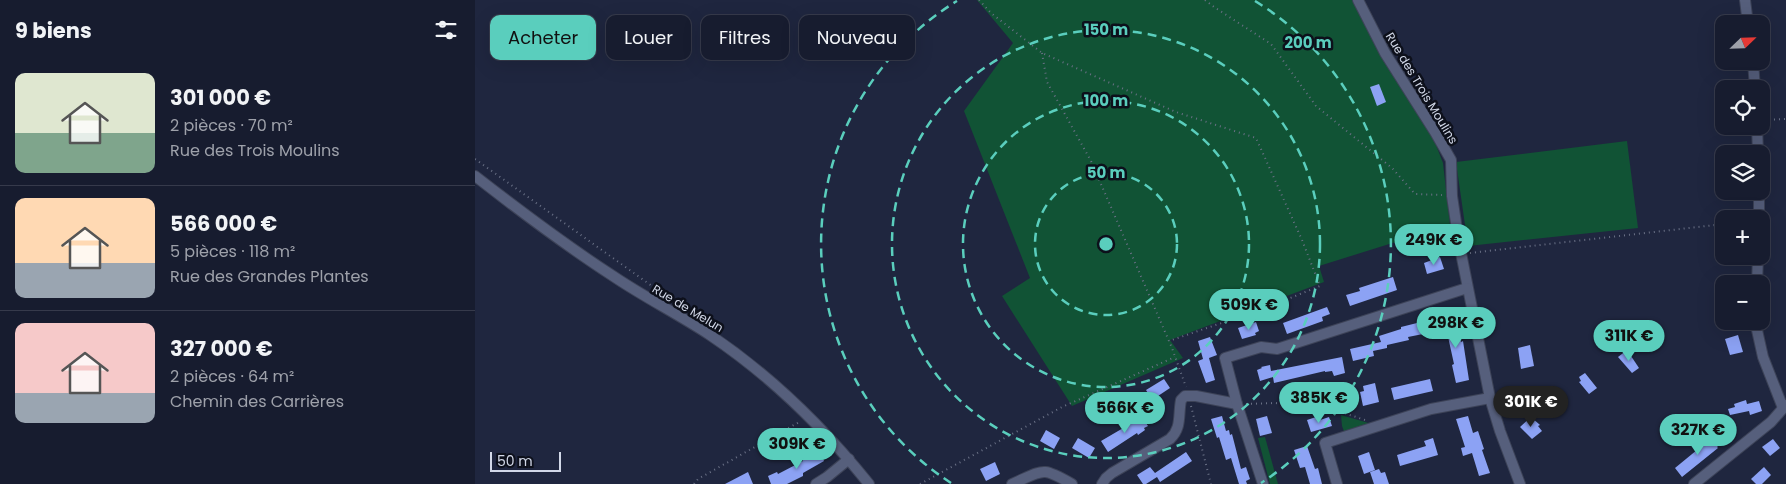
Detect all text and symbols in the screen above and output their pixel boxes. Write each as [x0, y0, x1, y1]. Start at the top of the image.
chip: Acheter [490, 15, 596, 60]
chip: Louer [606, 15, 691, 60]
chip: Filtres [701, 15, 789, 60]
chip: Nouveau [799, 15, 915, 60]
north arrow [1715, 15, 1770, 70]
map controls [1715, 15, 1770, 330]
text: 9 biens [15, 16, 92, 45]
icon: filters [432, 16, 460, 44]
text: 150 m [1084, 19, 1128, 40]
street label: Rue des Trois Moulins [1382, 29, 1462, 147]
text: 200 m [1284, 32, 1332, 53]
button: locate [1715, 80, 1770, 135]
text: 301 000 € [170, 83, 271, 112]
text: 100 m [1084, 90, 1128, 111]
icon: home [55, 93, 115, 153]
text: 2 pièces · 70 m² [170, 114, 293, 137]
text: Rue des Trois Moulins [170, 139, 340, 162]
button: layers [1715, 145, 1770, 200]
text: 50 m [1087, 162, 1125, 183]
text: 566 000 € [170, 209, 277, 238]
button: + [1715, 210, 1770, 265]
icon: home [55, 218, 115, 278]
pin: 249K € [1393, 224, 1475, 266]
text: 249K € [1405, 228, 1463, 251]
centre of rings [1097, 235, 1115, 253]
text: 5 pièces · 118 m² [170, 240, 295, 263]
text: Rue des Grandes Plantes [170, 265, 369, 288]
button: − [1715, 275, 1770, 330]
street label: Rue de Melun [649, 280, 727, 336]
pin: 509K € [1208, 288, 1290, 331]
text: 509K € [1220, 293, 1278, 316]
pin: 298K € [1415, 306, 1497, 349]
text: 298K € [1428, 311, 1484, 334]
pin: 311K € [1588, 320, 1670, 362]
text: 311K € [1605, 324, 1654, 347]
text: 327 000 € [170, 334, 273, 363]
icon: home [55, 343, 115, 403]
text: 2 pièces · 64 m² [170, 365, 294, 388]
pin: 385K € [1278, 382, 1360, 424]
text: 385K € [1290, 386, 1348, 409]
pin: 301K € [1490, 386, 1572, 428]
text: Chemin des Carrières [170, 390, 344, 413]
text: 301K € [1504, 390, 1558, 413]
pin: 566K € [1084, 392, 1166, 434]
text: 566K € [1096, 396, 1154, 419]
pin: 327K € [1657, 414, 1739, 456]
text: 327K € [1671, 418, 1725, 441]
pin: 309K € [756, 428, 838, 470]
text: 309K € [768, 432, 826, 455]
scale bar [490, 449, 561, 472]
text: 50 m [497, 451, 533, 471]

